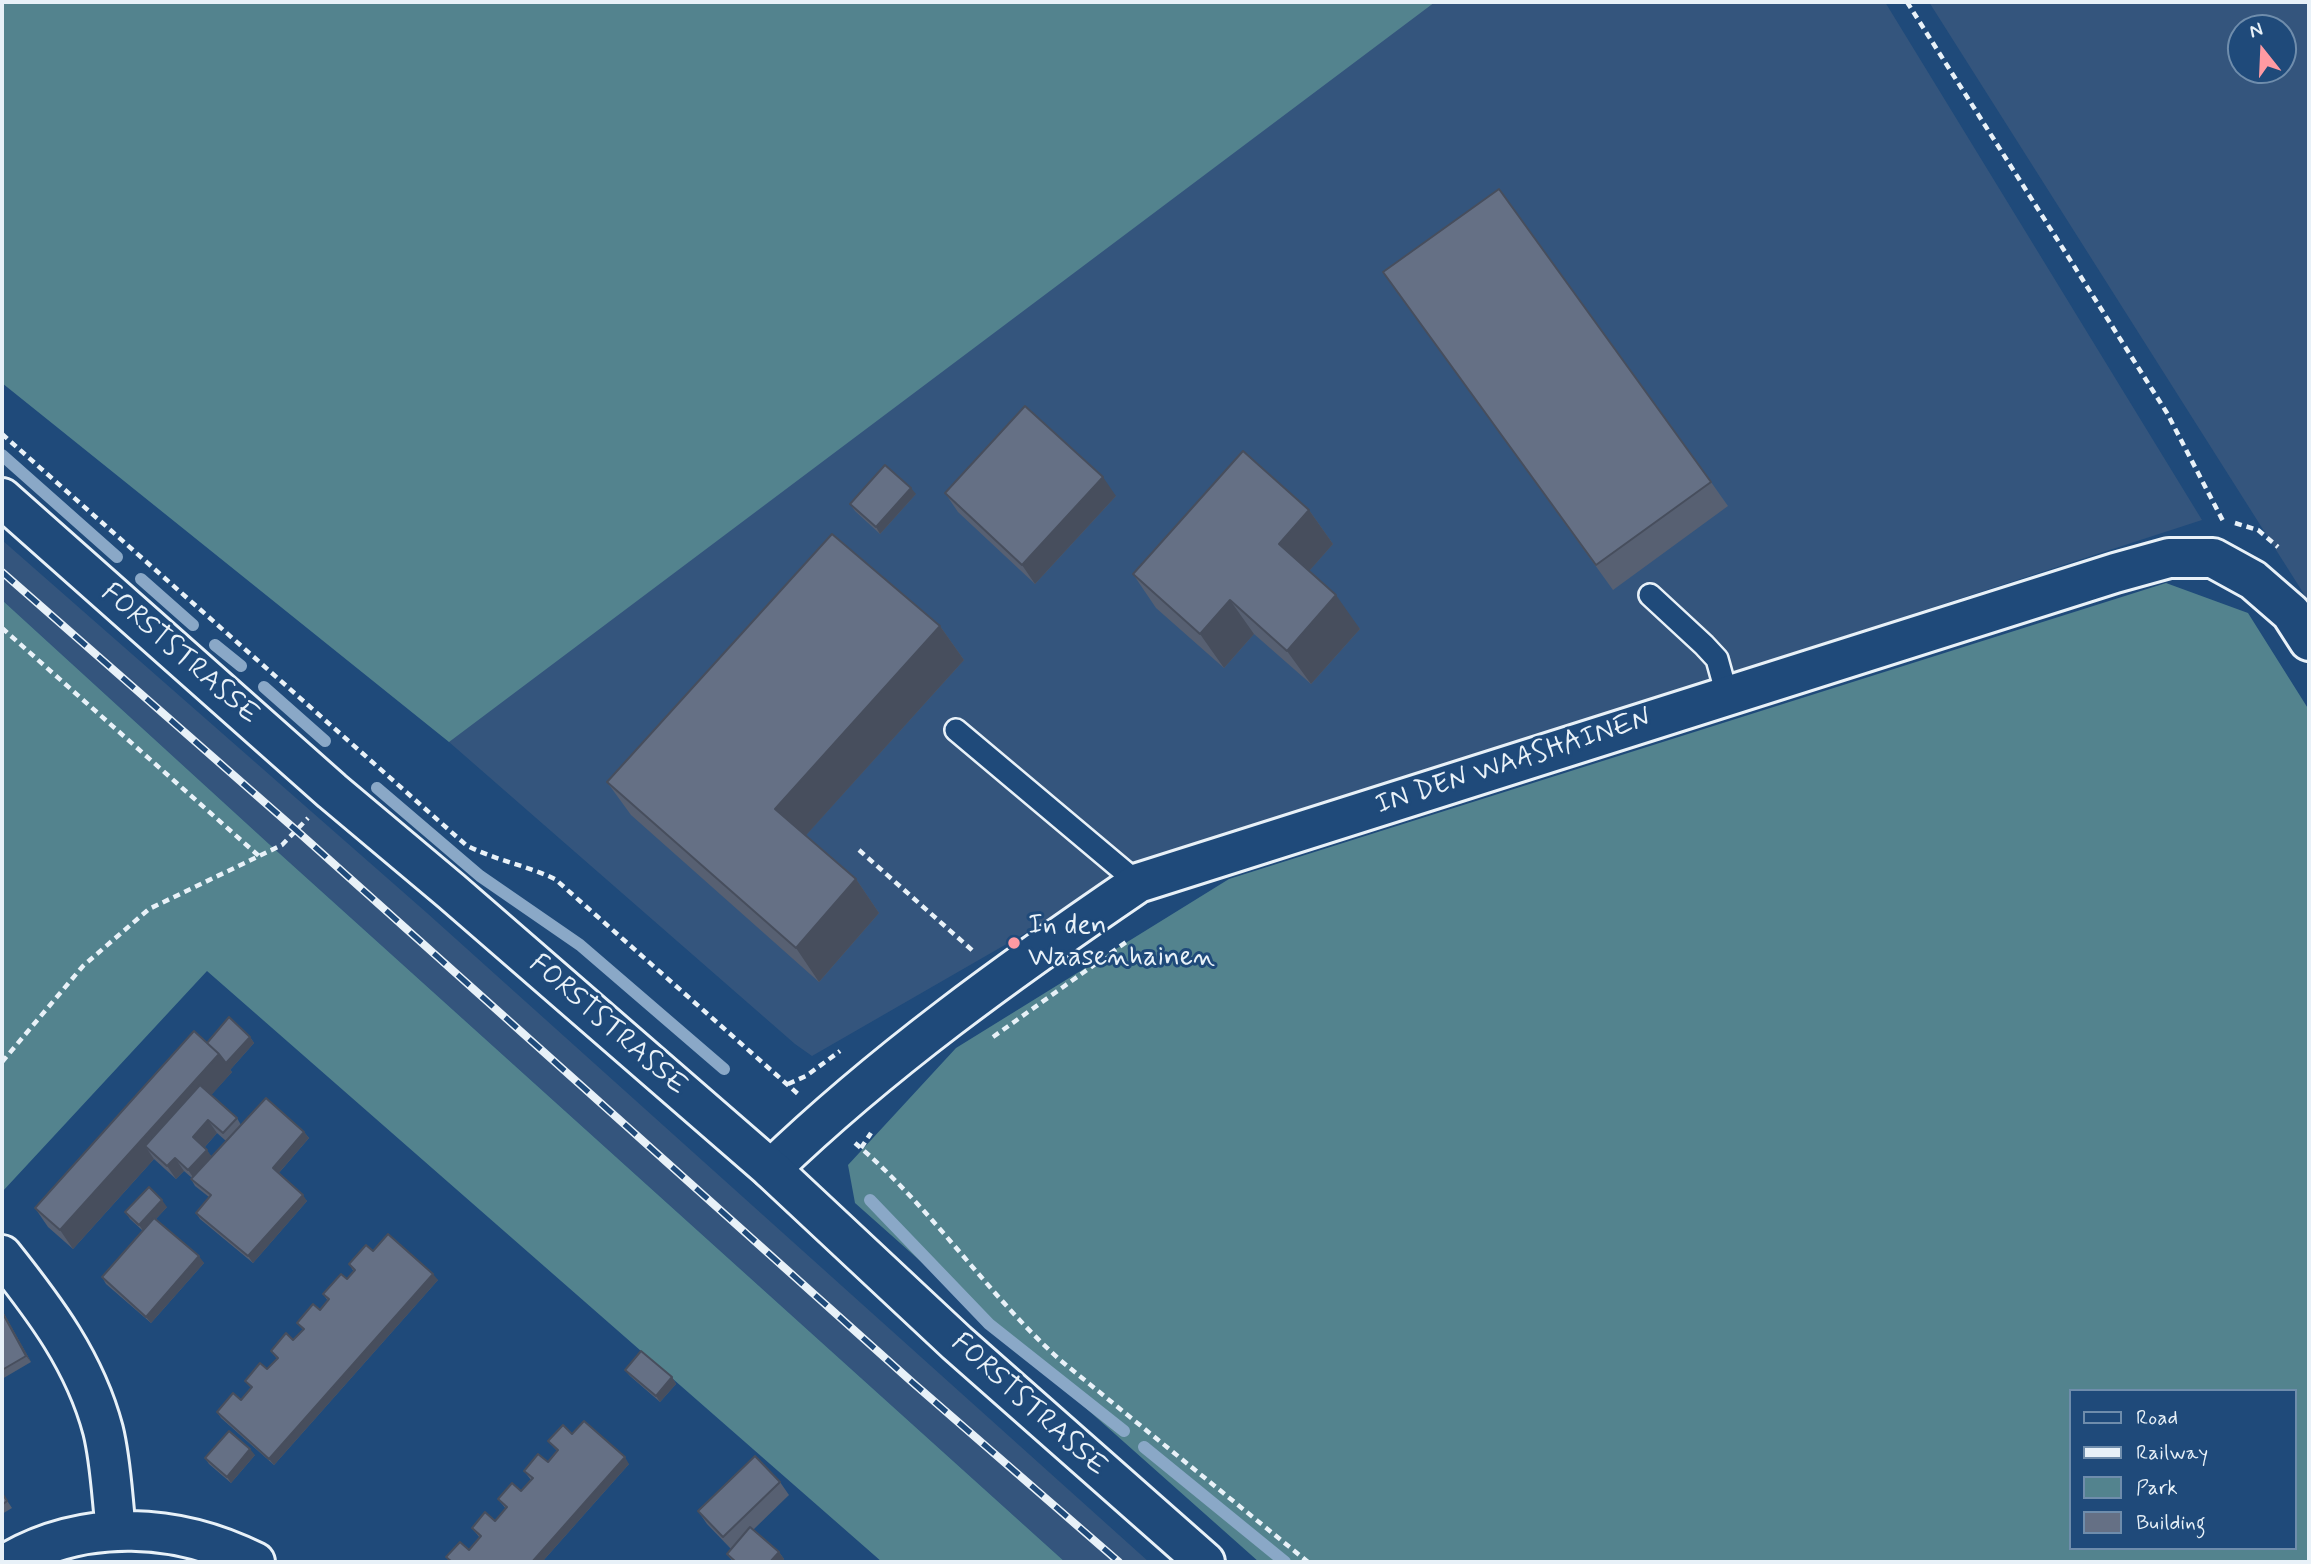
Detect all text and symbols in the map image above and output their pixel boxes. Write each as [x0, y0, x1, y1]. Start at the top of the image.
north arrow [2227, 14, 2297, 84]
text: N [2246, 17, 2266, 44]
street label: FORSTSTRASSE [93, 577, 265, 733]
street label: IN DEN WAASHAINEN [1372, 702, 1656, 824]
place label: In den Waasenhainen [1028, 910, 1215, 976]
marker: In den Waasenhainen [1006, 935, 1022, 951]
street label: FORSTSTRASSE [521, 948, 693, 1104]
street label: FORSTSTRASSE [943, 1327, 1113, 1485]
legend [2070, 1389, 2297, 1550]
text: Road [2136, 1404, 2178, 1432]
text: Railway [2136, 1439, 2208, 1467]
text: Park [2136, 1474, 2178, 1502]
text: Building [2136, 1509, 2206, 1537]

